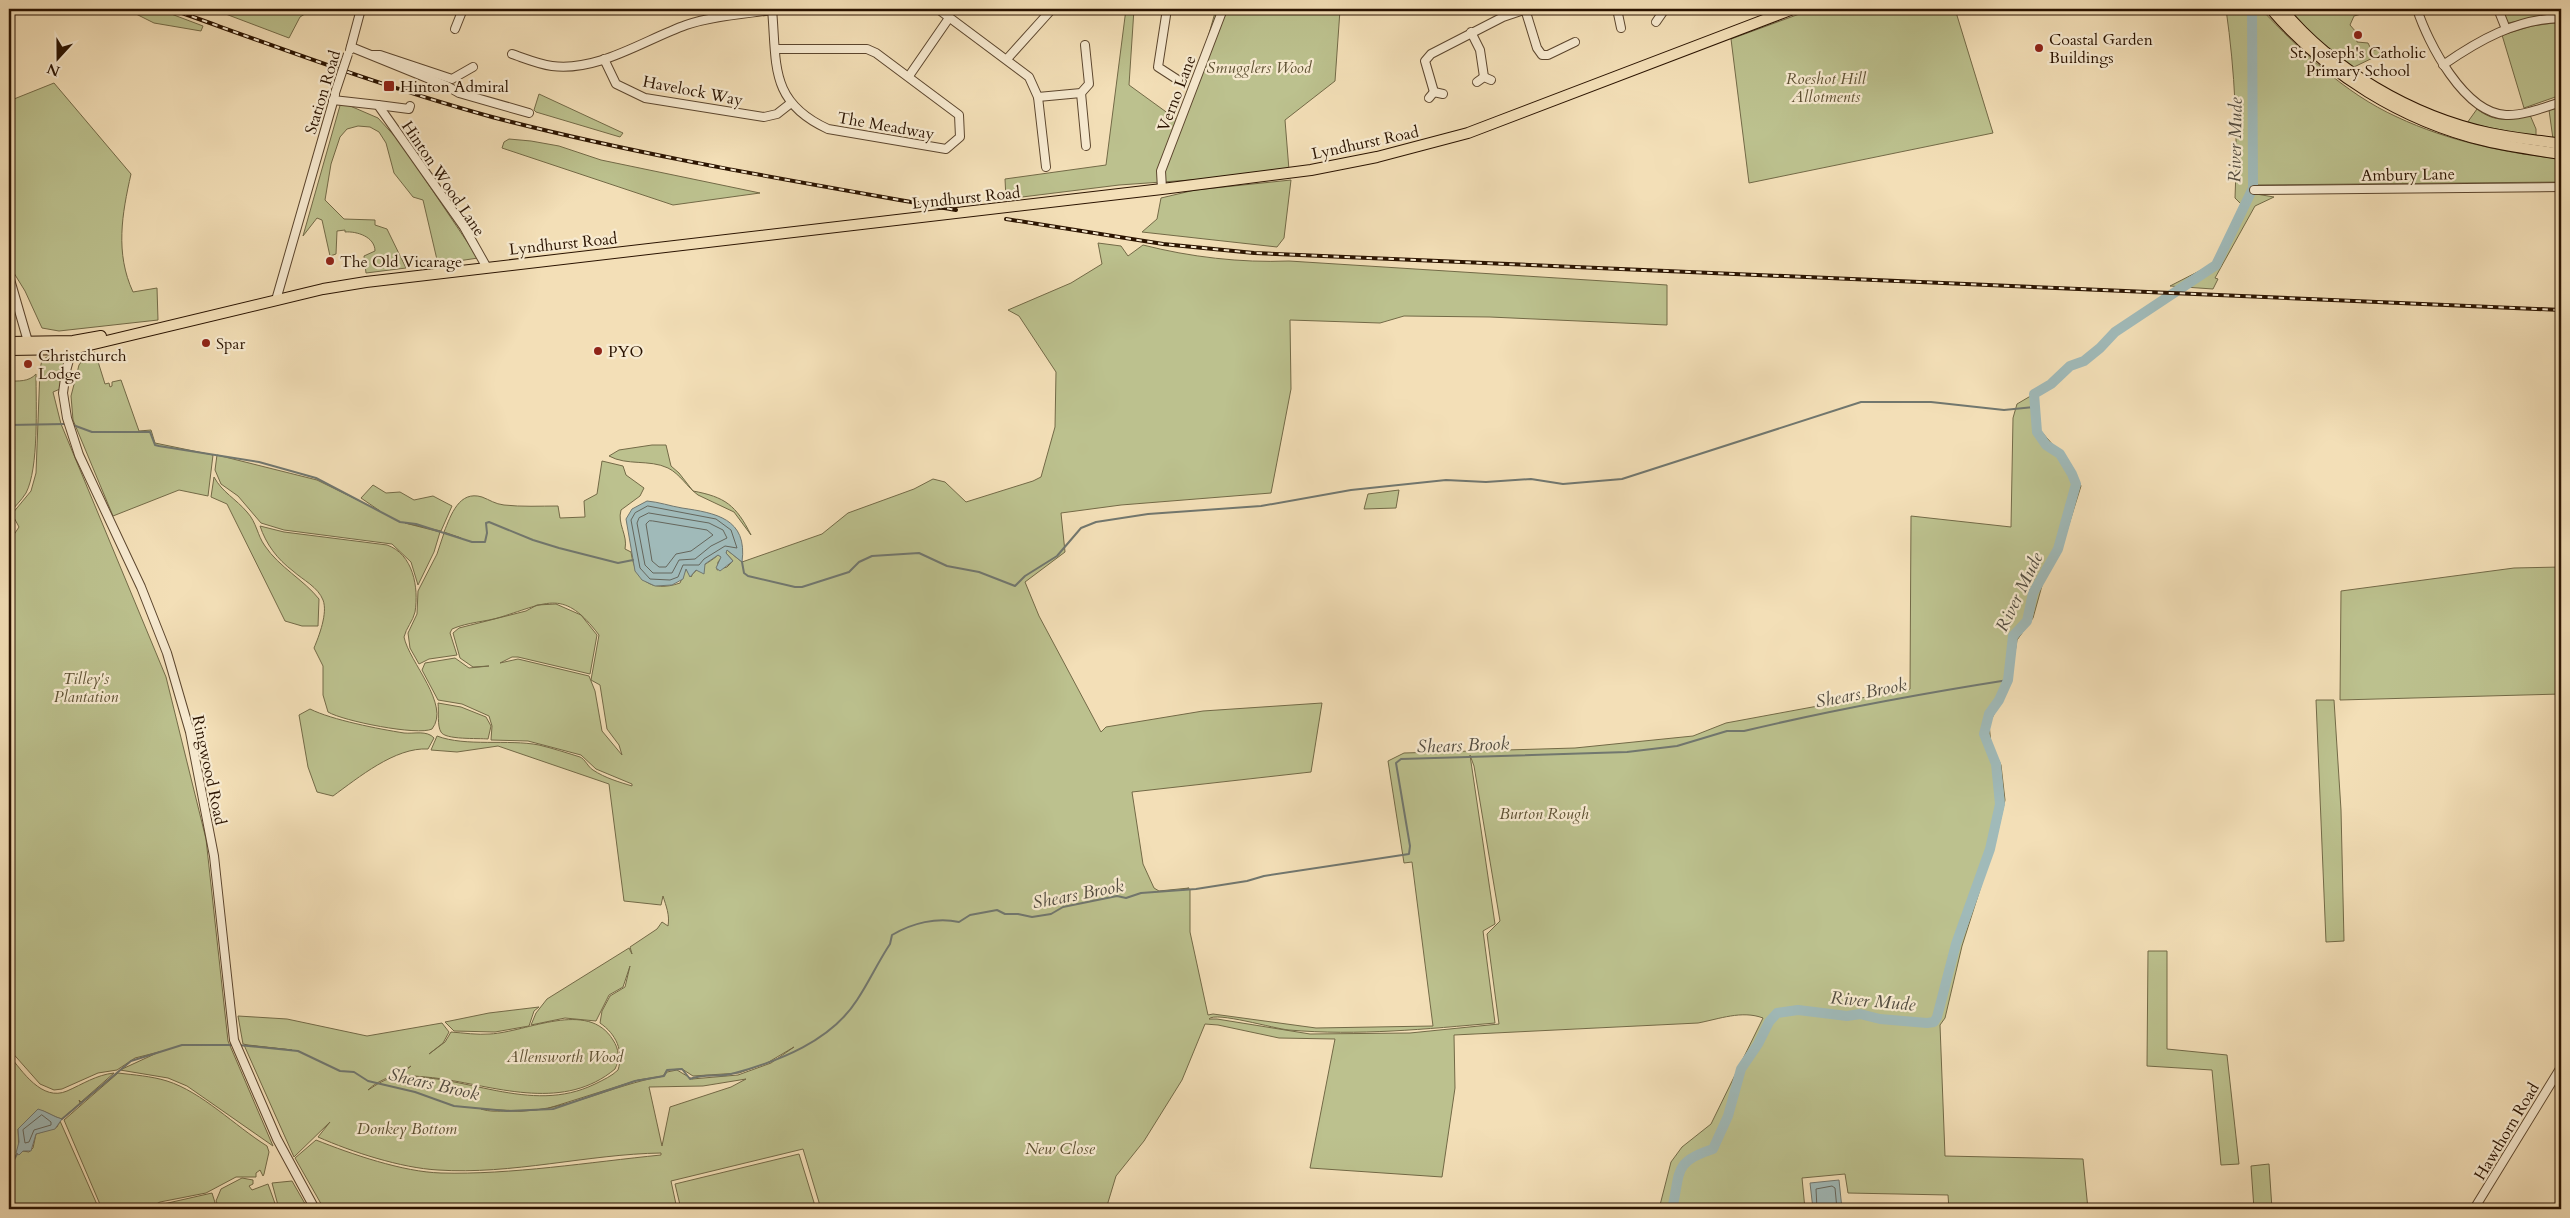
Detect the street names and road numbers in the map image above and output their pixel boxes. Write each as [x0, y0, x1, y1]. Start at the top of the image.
street label: Station Road [300, 47, 346, 137]
street label: Verno Lane [1152, 52, 1202, 135]
street label: Havelock Way [641, 70, 745, 112]
street label: The Meadway [836, 107, 937, 145]
street label: Hinton Wood Lane [396, 117, 490, 241]
street label: Lyndhurst Road [1310, 121, 1421, 165]
street label: Ambury Lane [2361, 163, 2455, 187]
street label: Lyndhurst Road [911, 181, 1022, 215]
street label: Lyndhurst Road [508, 227, 619, 261]
street label: Ringwood Road [187, 713, 231, 828]
street label: Hawthorn Road [2469, 1078, 2545, 1184]

